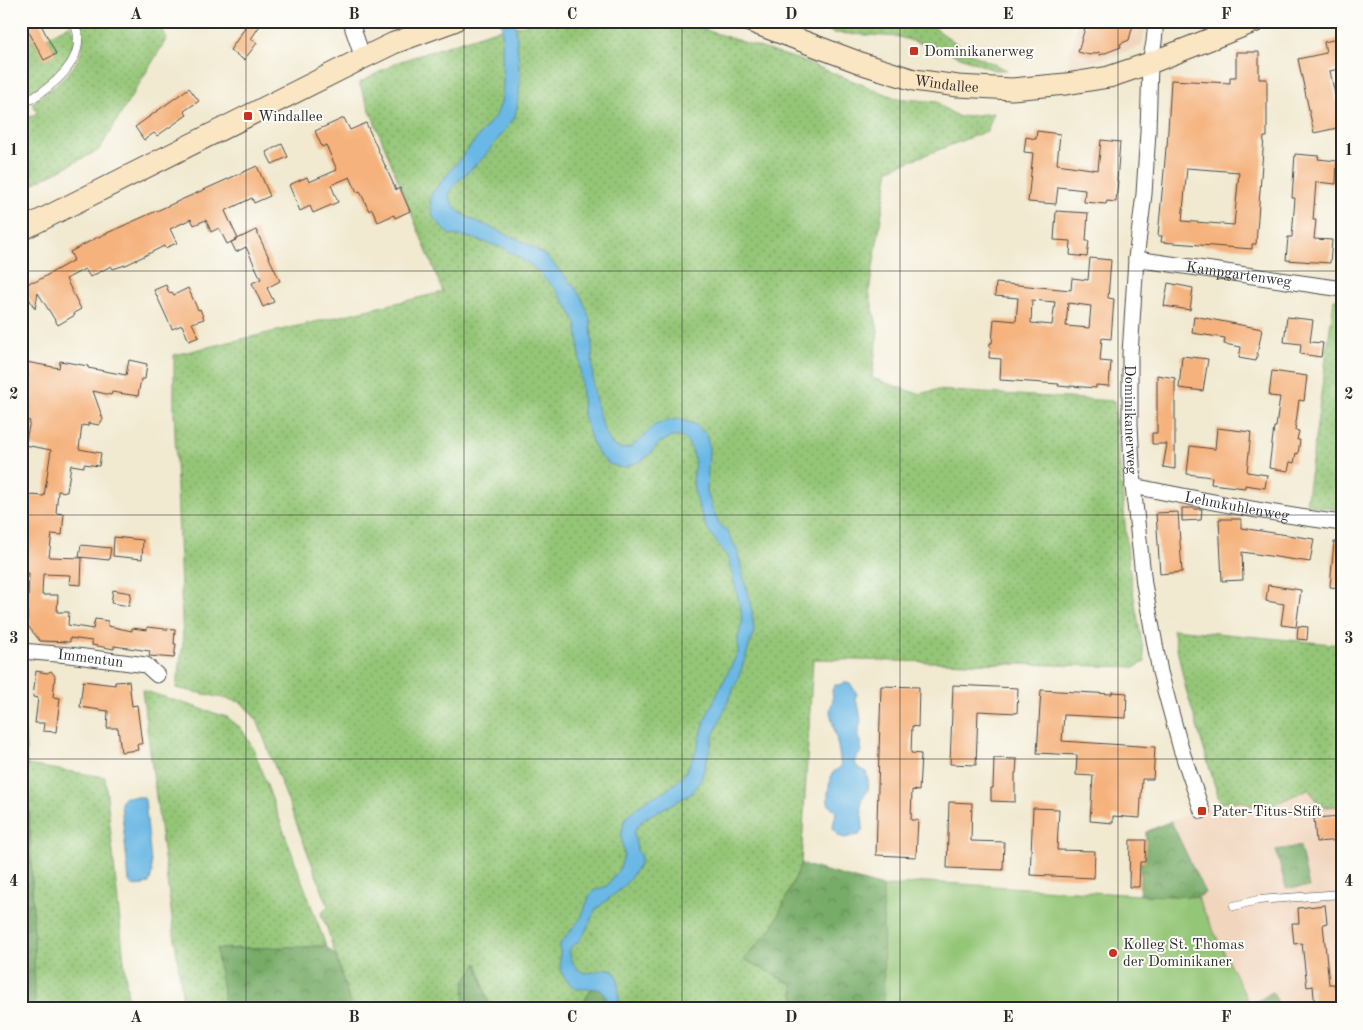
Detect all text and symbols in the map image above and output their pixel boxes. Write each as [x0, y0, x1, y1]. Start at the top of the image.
text: A [130, 7, 142, 23]
text: B [348, 7, 360, 23]
text: C [567, 7, 577, 23]
text: D [785, 7, 797, 23]
text: E [1002, 7, 1014, 23]
text: F [1221, 7, 1232, 23]
marker: Dominikanerweg [908, 45, 920, 57]
place label: Dominikanerweg [924, 45, 1034, 60]
street label: Windallee [913, 74, 979, 96]
marker: Windallee [242, 110, 254, 122]
place label: Windallee [258, 110, 323, 125]
text: 1 [9, 143, 19, 159]
text: 1 [1344, 143, 1354, 159]
street label: Kampgartenweg [1185, 260, 1292, 291]
street label: Dominikanerweg [1121, 365, 1138, 475]
text: 2 [9, 387, 19, 403]
text: 2 [1344, 387, 1354, 403]
street label: Lehmkuhlenweg [1183, 491, 1290, 524]
text: 3 [9, 631, 19, 647]
text: 3 [1344, 631, 1354, 647]
street label: Immentun [57, 648, 124, 671]
marker: Pater-Titus-Stift [1196, 805, 1208, 817]
place label: Pater-Titus-Stift [1212, 805, 1322, 820]
text: 4 [9, 874, 19, 890]
text: 4 [1344, 874, 1354, 890]
place label: Kolleg St. Thomas der Dominikaner [1123, 938, 1244, 970]
marker: Kolleg St. Thomas der Dominikaner [1107, 947, 1119, 959]
text: A [130, 1010, 142, 1026]
text: B [348, 1010, 360, 1026]
text: C [567, 1010, 577, 1026]
text: D [785, 1010, 797, 1026]
text: E [1002, 1010, 1014, 1026]
text: F [1221, 1010, 1232, 1026]

